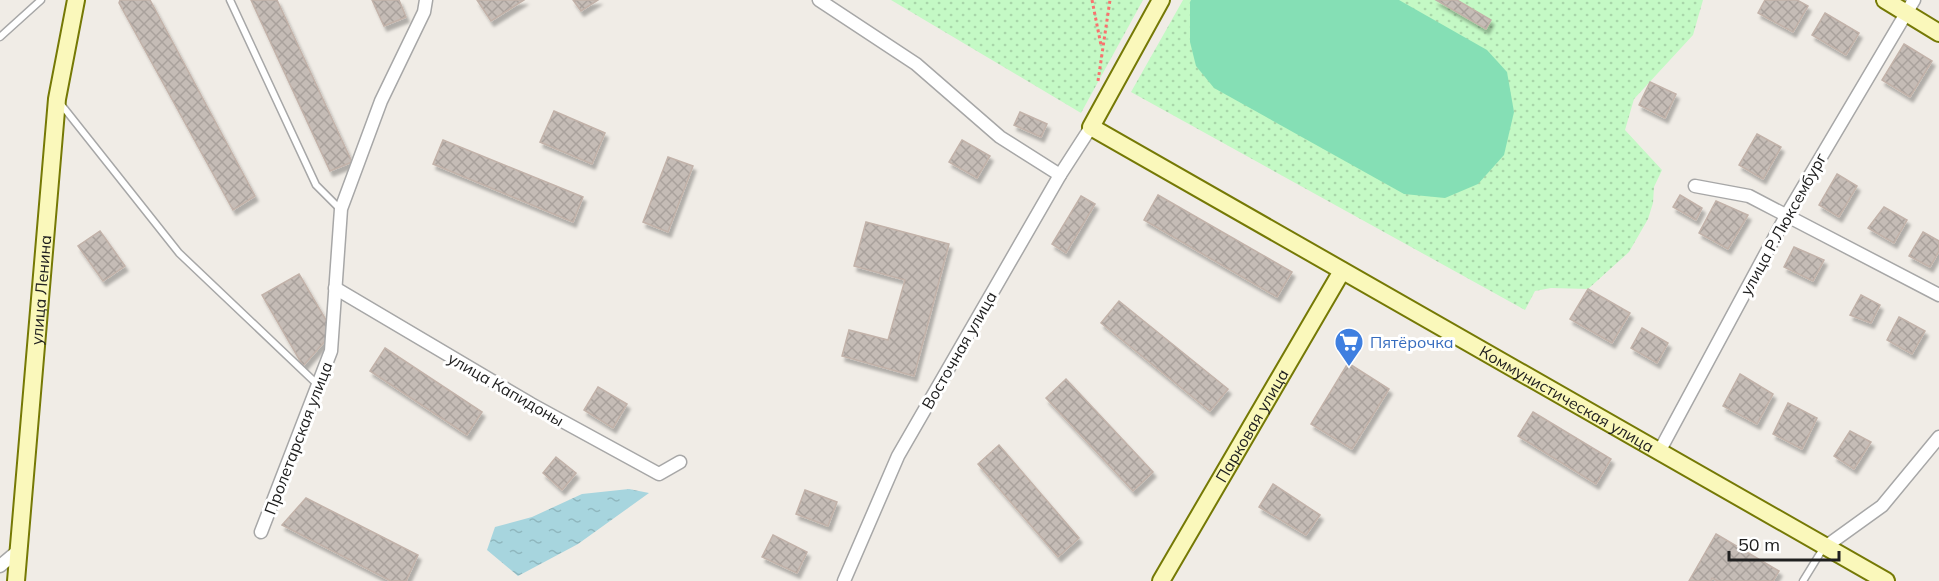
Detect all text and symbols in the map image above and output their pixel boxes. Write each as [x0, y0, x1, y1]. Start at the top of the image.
street label: улица Р.Люксембург [1735, 149, 1831, 299]
street label: улица Ленина [26, 234, 55, 346]
street label: Восточная улица [917, 288, 1001, 412]
supermarket icon: Пятёрочка [1333, 326, 1365, 368]
place label: Пятёрочка [1370, 332, 1454, 352]
street label: Коммунистическая улица [1476, 341, 1658, 457]
street label: улица Капидоны [444, 348, 568, 430]
street label: Пролетарская улица [260, 359, 336, 517]
street label: Парковая улица [1211, 365, 1293, 486]
scale bar [1729, 524, 1838, 562]
text: 50 m [1738, 533, 1780, 556]

